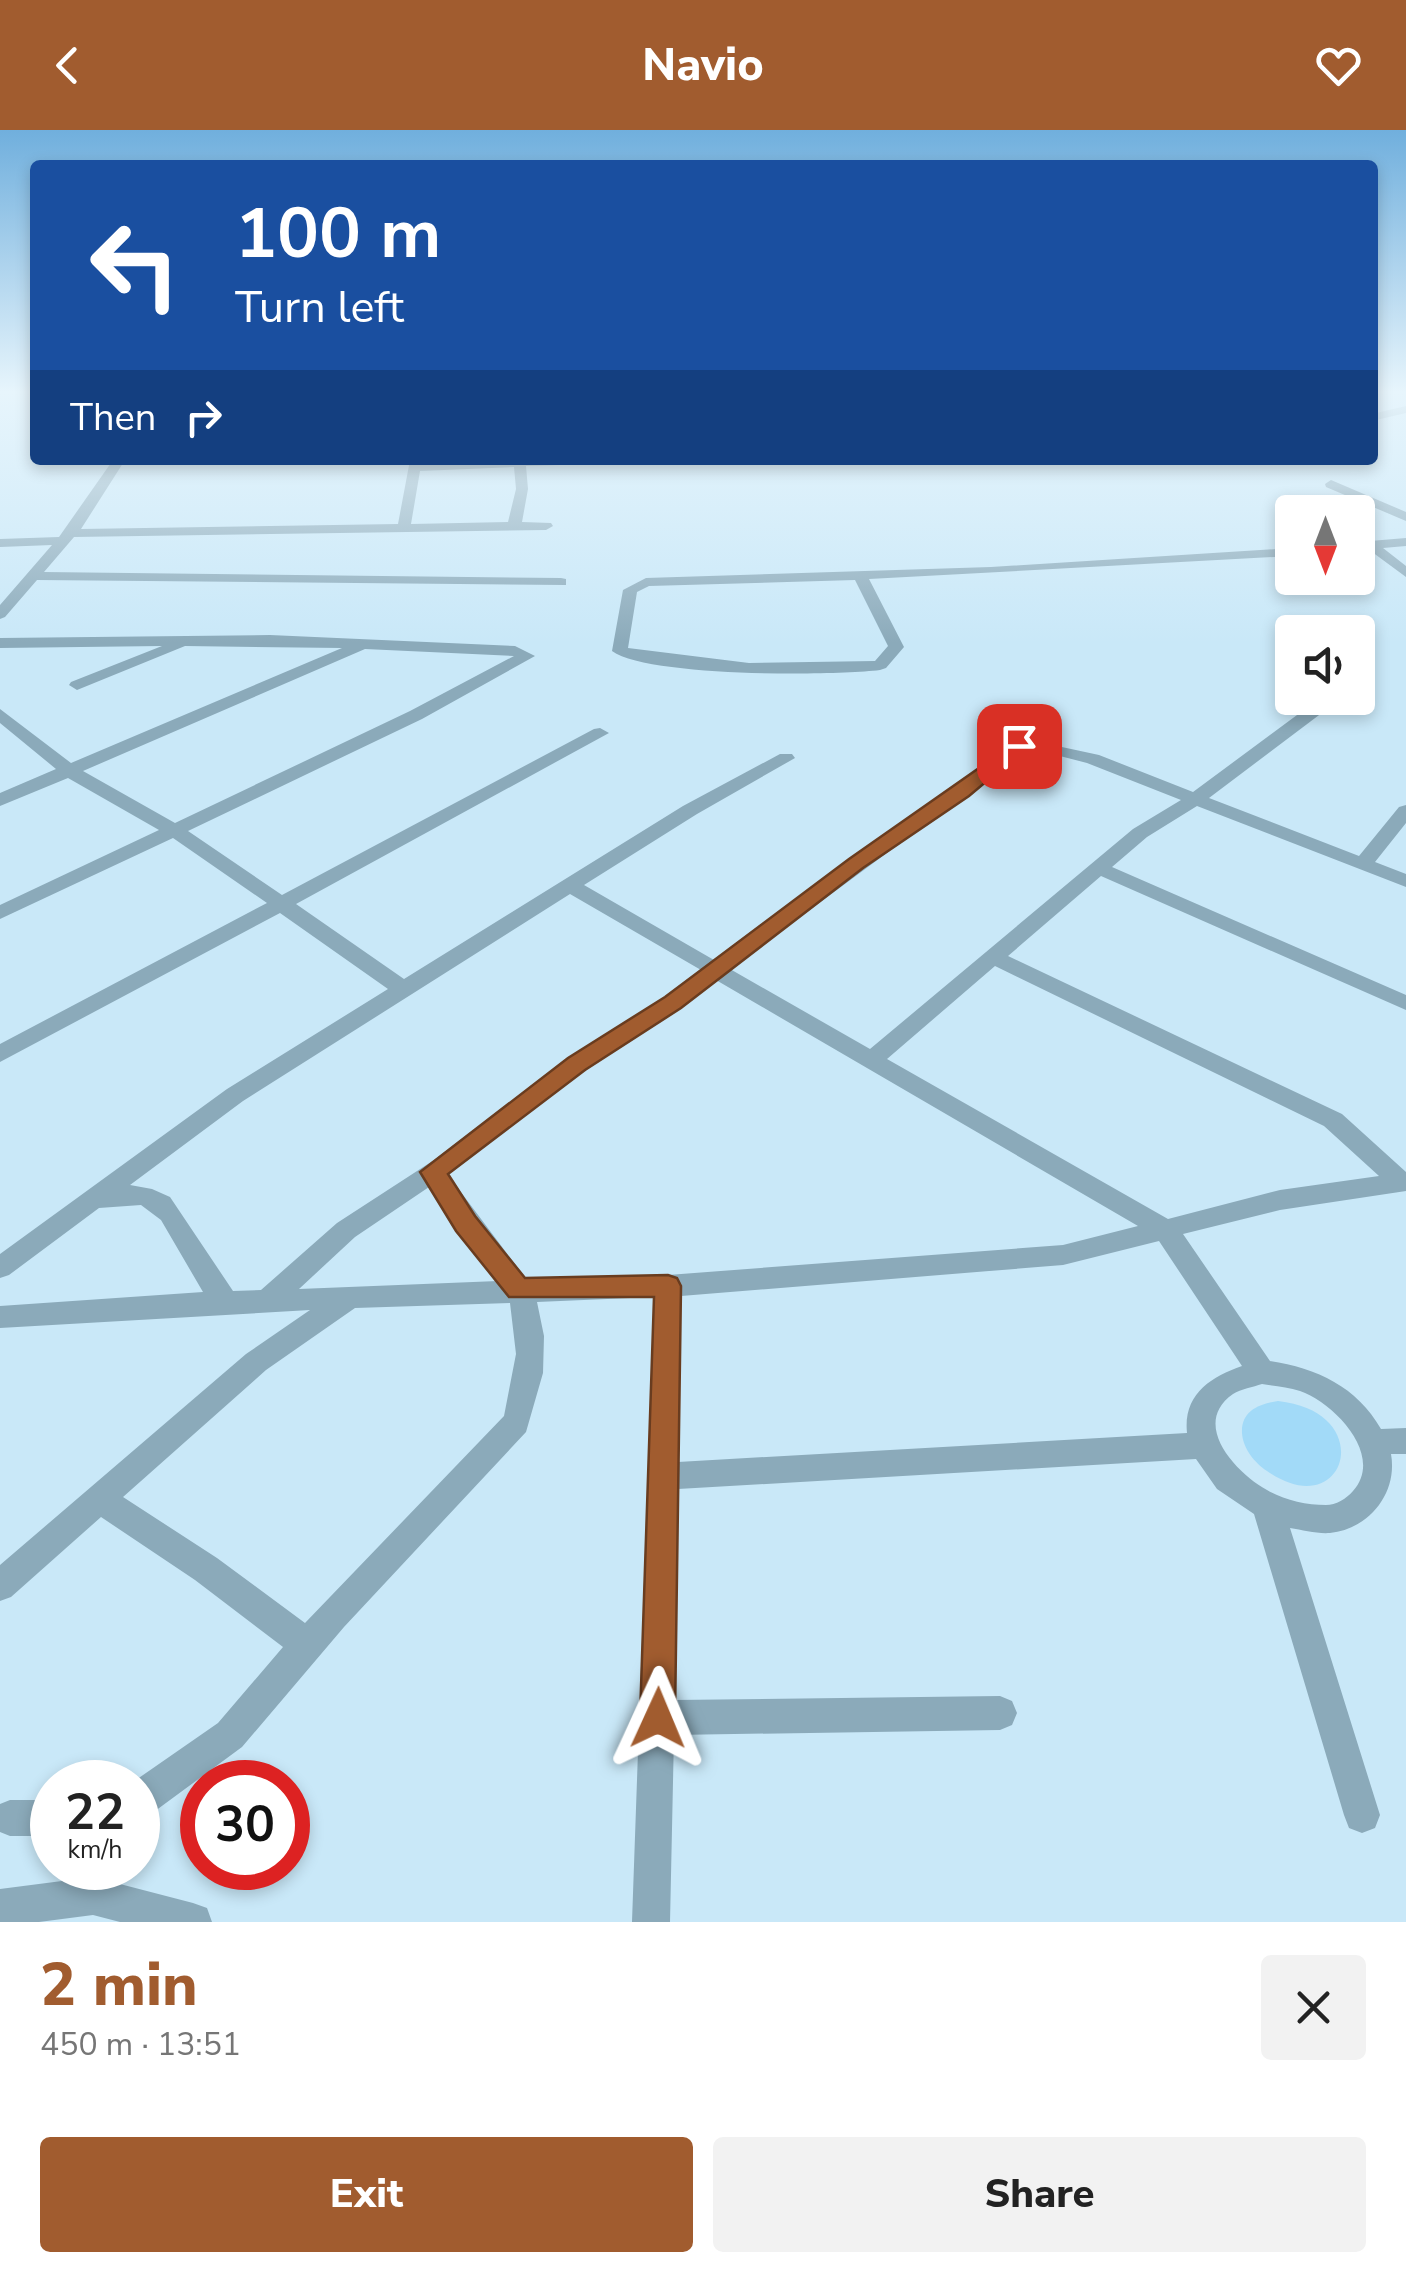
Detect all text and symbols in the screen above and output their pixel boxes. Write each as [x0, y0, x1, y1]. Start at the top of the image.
text: Navio [642, 35, 764, 96]
icon: back [40, 38, 95, 93]
icon: heart [1311, 38, 1366, 93]
text: 100 m [235, 186, 441, 282]
icon: left [70, 200, 200, 330]
text: Turn left [235, 277, 404, 338]
icon: right [176, 390, 231, 445]
text: Then [70, 392, 156, 443]
north arrow [1275, 495, 1375, 595]
map controls [1275, 495, 1375, 715]
button: sound [1275, 615, 1375, 715]
pin [977, 704, 1062, 789]
icon: arrive [992, 719, 1047, 774]
position arrow [606, 1666, 710, 1770]
speed limit sign: 30 [180, 1760, 310, 1890]
text: 22 [65, 1778, 125, 1847]
text: km/h [67, 1833, 123, 1867]
text: 2 min [40, 1944, 198, 2026]
button: close [1261, 1955, 1366, 2060]
text: 450 m · 13:51 [40, 2023, 241, 2066]
button: Exit [40, 2137, 693, 2252]
button: Share [713, 2137, 1366, 2252]

